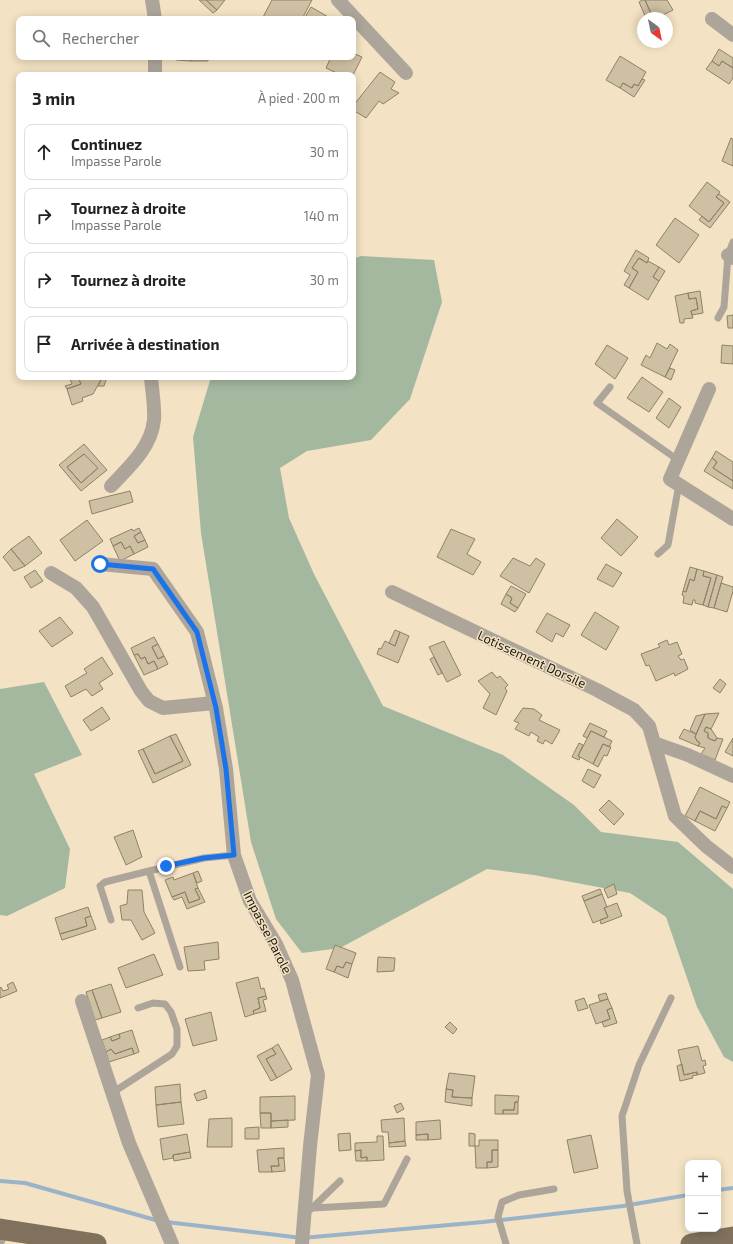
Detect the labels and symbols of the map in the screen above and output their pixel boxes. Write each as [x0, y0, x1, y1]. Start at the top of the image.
north arrow [637, 12, 673, 48]
route start [91, 555, 109, 573]
street label: Lotissement Dorsile [475, 627, 589, 691]
route end [157, 857, 175, 875]
street label: Impasse Parole [240, 888, 296, 976]

